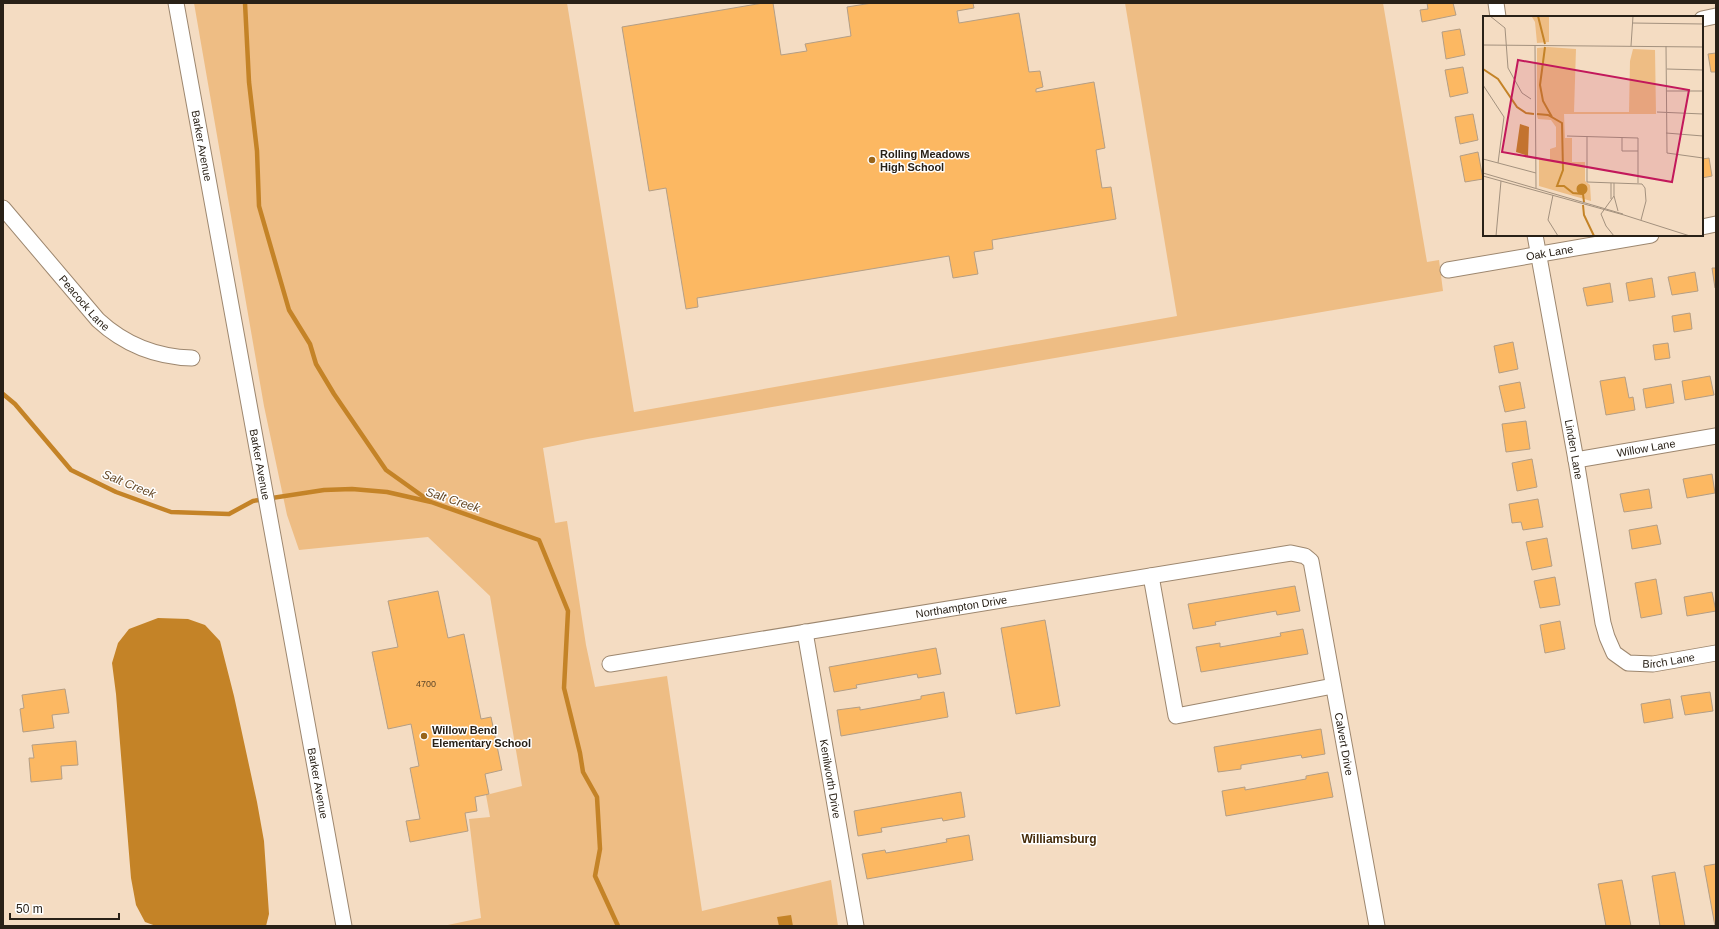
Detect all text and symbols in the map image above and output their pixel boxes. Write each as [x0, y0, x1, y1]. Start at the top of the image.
inset map [1483, 16, 1703, 236]
street label: Barker Avenue [190, 109, 214, 182]
place label: Rolling Meadows High School [880, 148, 970, 173]
marker: Rolling Meadows High School [867, 155, 877, 165]
street label: Oak Lane [1525, 243, 1574, 262]
street label: Peacock Lane [57, 273, 112, 333]
street label: Linden Lane [1563, 419, 1585, 480]
street label: Barker Avenue [248, 428, 272, 501]
street label: Willow Lane [1616, 437, 1676, 459]
water label: Salt Creek [100, 467, 159, 501]
water label: Salt Creek [424, 485, 483, 516]
street label: Northampton Drive [915, 593, 1008, 620]
street label: Birch Lane [1642, 651, 1696, 670]
house number: 4700 [416, 679, 436, 689]
street label: Calvert Drive [1333, 712, 1356, 776]
place label: Willow Bend Elementary School [432, 724, 531, 749]
marker: Willow Bend Elementary School [419, 731, 429, 741]
street label: Kenilworth Drive [818, 738, 843, 819]
street label: Barker Avenue [306, 747, 330, 820]
district label: Williamsburg [1021, 832, 1097, 846]
scale bar [10, 895, 119, 921]
text: 50 m [16, 902, 43, 916]

